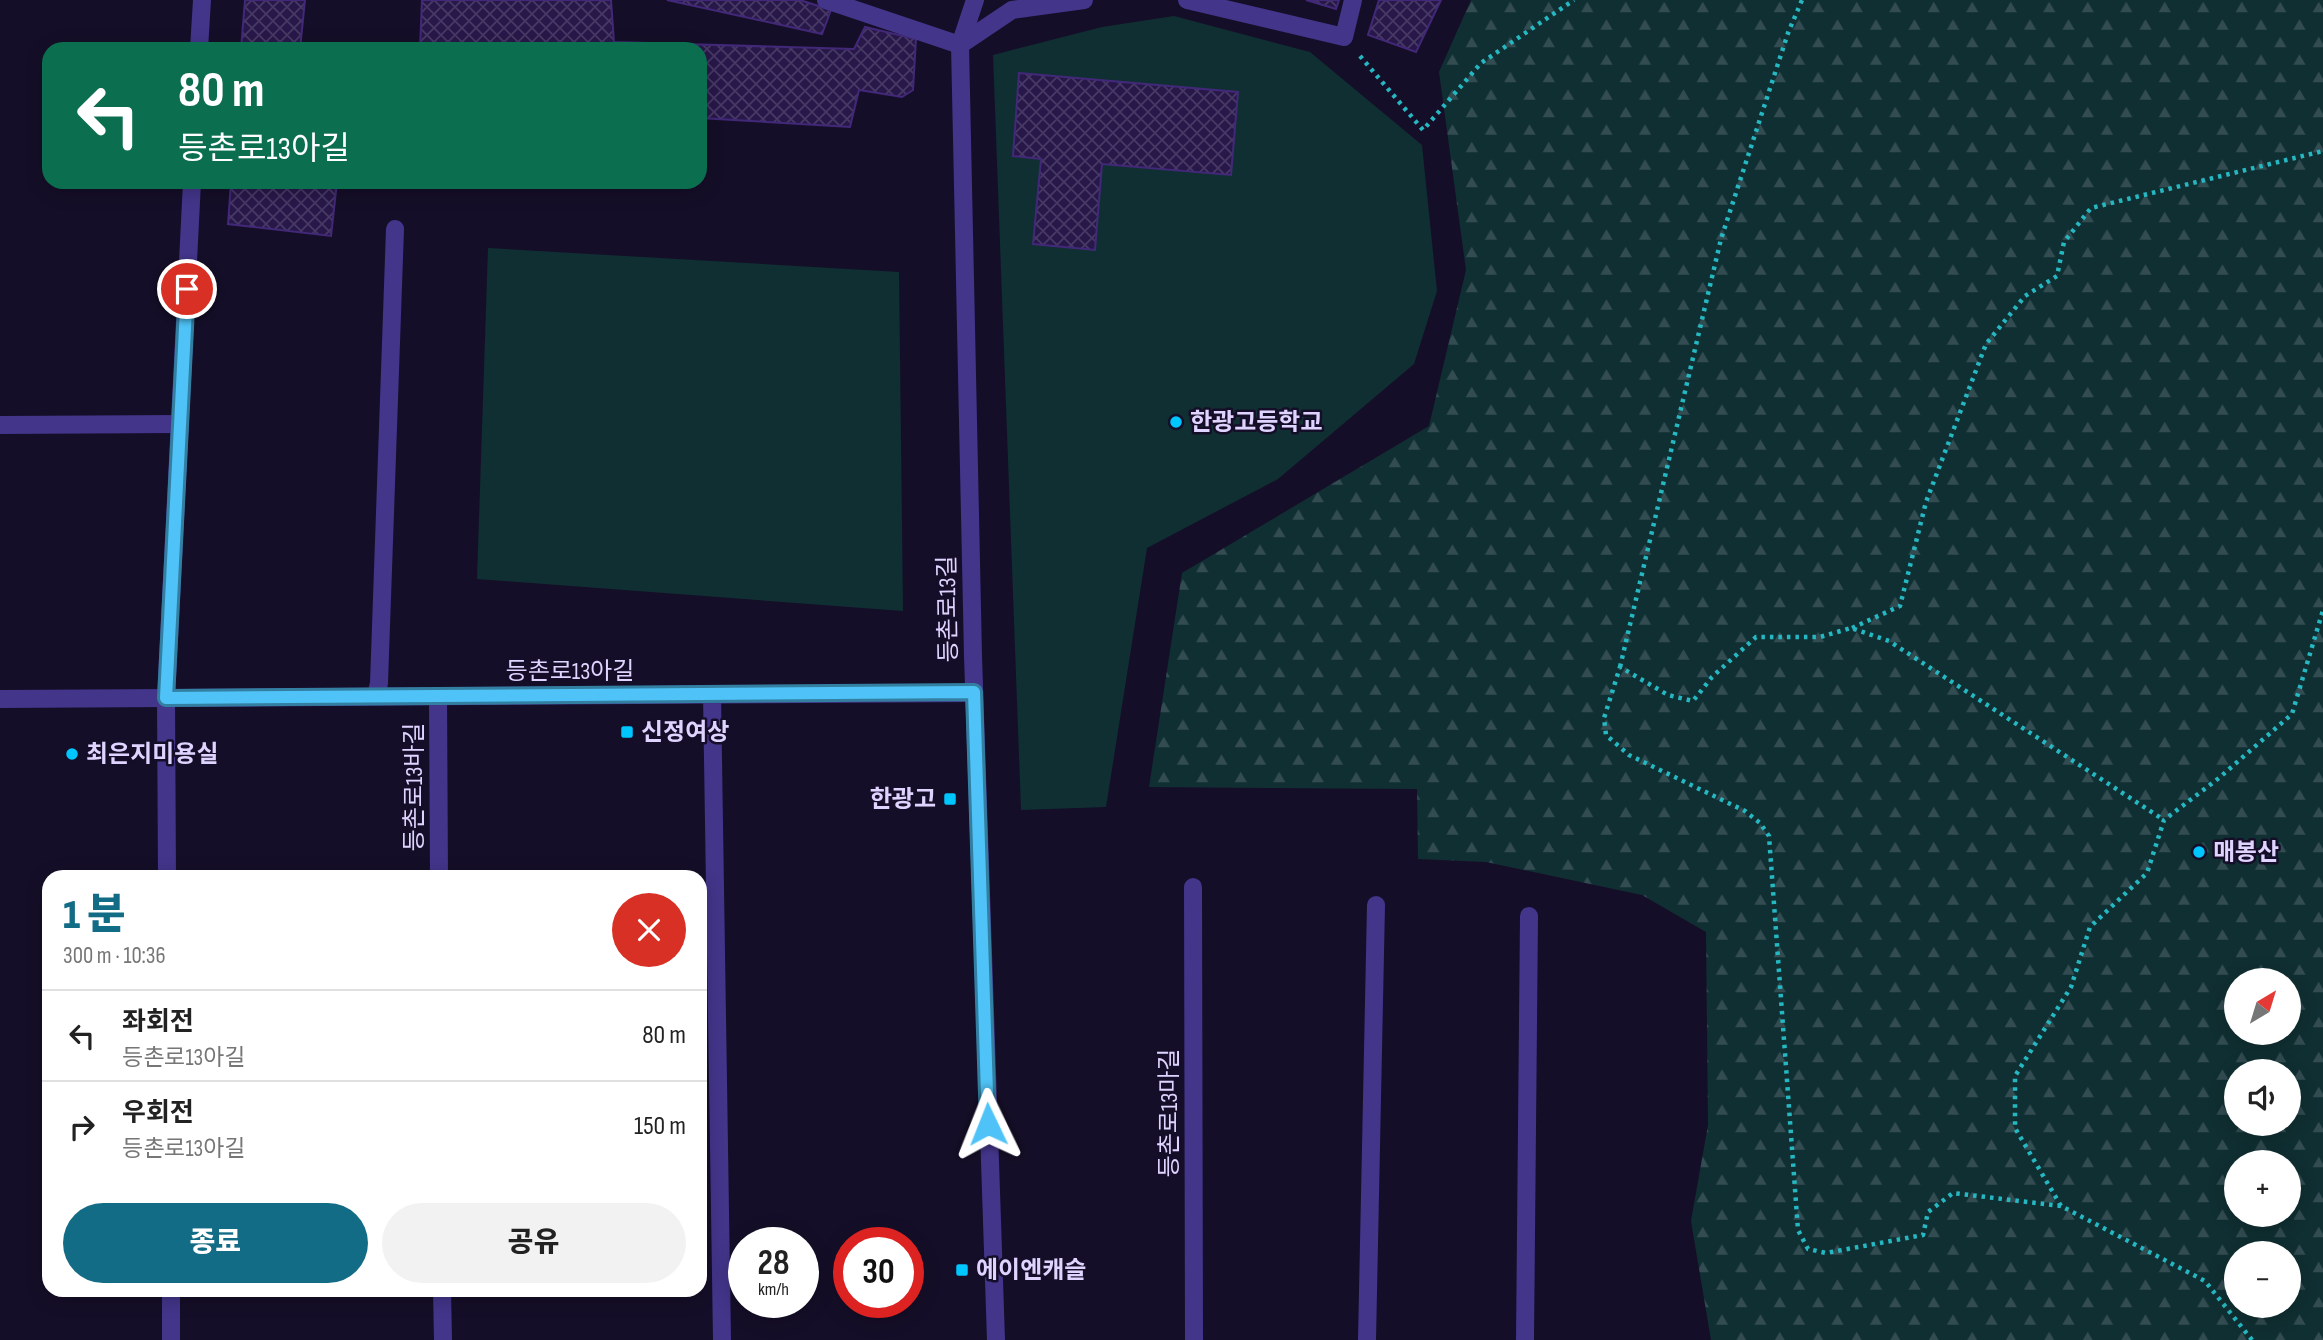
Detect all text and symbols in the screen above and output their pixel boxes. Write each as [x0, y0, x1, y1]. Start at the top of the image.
text: 80 m [178, 62, 265, 121]
icon: left [63, 70, 154, 161]
text: 등촌로13아길 [178, 130, 350, 169]
pin [157, 259, 217, 319]
icon: arrive [168, 270, 206, 308]
place label: 한광고등학교 [1190, 408, 1322, 437]
marker: 한광고등학교 [1168, 414, 1184, 430]
street label: 등촌로13길 [933, 555, 963, 663]
street label: 등촌로13아길 [506, 657, 634, 686]
place label: 신정여상 [641, 718, 729, 747]
street label: 등촌로13바길 [400, 723, 429, 851]
marker: 신정여상 [619, 724, 635, 740]
place label: 최은지미용실 [86, 740, 218, 769]
marker: 최은지미용실 [64, 746, 80, 762]
place label: 한광고 [870, 785, 936, 814]
marker: 한광고 [942, 791, 958, 807]
place label: 매봉산 [2213, 838, 2279, 867]
marker: 매봉산 [2191, 844, 2207, 860]
text: 1 분 [63, 890, 125, 941]
button: close [612, 893, 686, 967]
text: 300 m · 10:36 [63, 942, 166, 970]
north arrow [2224, 968, 2301, 1045]
map controls [2224, 968, 2301, 1318]
text: 좌회전 [122, 1007, 194, 1038]
icon: left [63, 1017, 101, 1055]
text: 80 m [642, 1020, 686, 1051]
text: 등촌로13아길 [122, 1044, 246, 1072]
street label: 등촌로13마길 [1155, 1049, 1184, 1177]
button: sound [2224, 1059, 2301, 1136]
position arrow [951, 1087, 1025, 1161]
text: 우회전 [122, 1098, 194, 1129]
icon: right [63, 1108, 101, 1146]
text: 150 m [634, 1111, 686, 1142]
text: 등촌로13아길 [122, 1135, 246, 1163]
button: + [2224, 1150, 2301, 1227]
button: 종료 [63, 1203, 368, 1283]
button: 공유 [382, 1203, 686, 1283]
speed limit sign: 30 [833, 1227, 924, 1318]
button: − [2224, 1241, 2301, 1318]
text: 28 [758, 1242, 789, 1285]
place label: 에이엔캐슬 [976, 1256, 1086, 1285]
marker: 에이엔캐슬 [954, 1262, 970, 1278]
text: km/h [758, 1279, 789, 1300]

